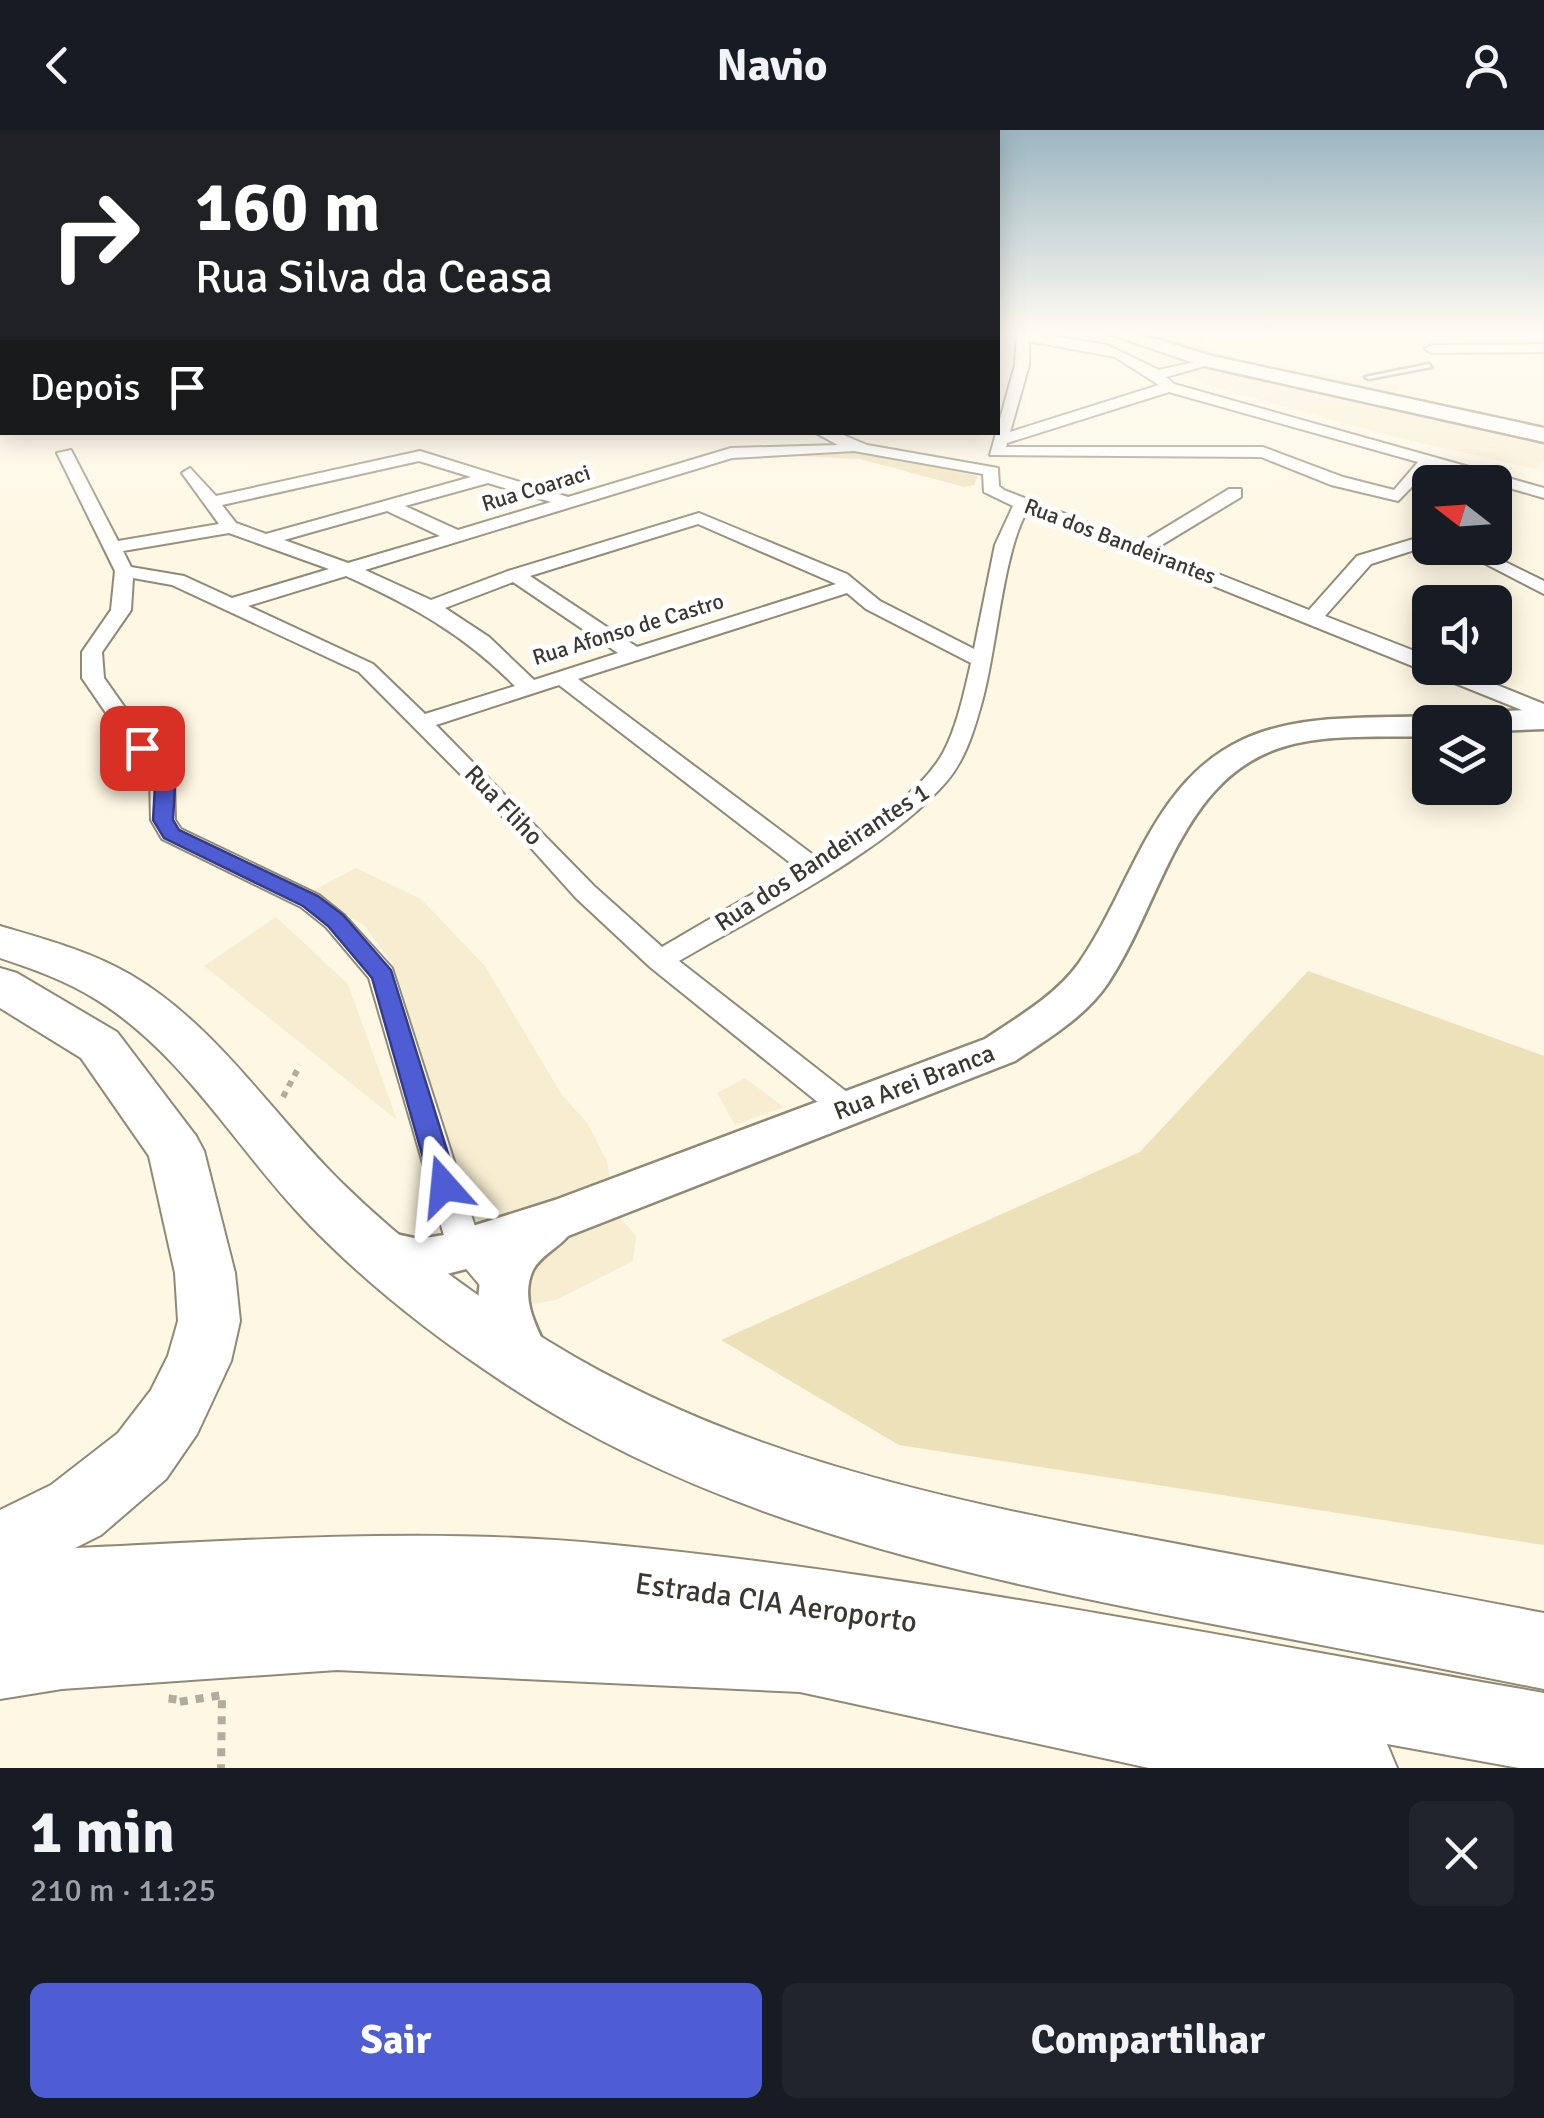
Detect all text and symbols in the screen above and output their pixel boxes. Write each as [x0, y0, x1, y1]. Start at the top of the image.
icon: back [30, 38, 85, 93]
text: Navio [716, 38, 828, 93]
icon: person [1459, 38, 1514, 93]
text: 160 m [195, 164, 380, 250]
icon: right [30, 170, 160, 300]
text: Rua Silva da Ceasa [195, 250, 553, 305]
icon: arrive [160, 360, 215, 415]
text: Depois [30, 364, 140, 411]
street label: Rua Coaraci [478, 459, 594, 517]
north arrow [1412, 465, 1512, 565]
map controls [1412, 465, 1512, 805]
street label: Rua dos Bandeirantes [1021, 492, 1219, 590]
button: sound [1412, 585, 1512, 685]
street label: Rua Afonso de Castro [529, 587, 727, 671]
button: layers [1412, 705, 1512, 805]
pin [100, 706, 185, 791]
icon: arrive [115, 721, 170, 776]
street label: Rua Fliho [458, 758, 550, 852]
street label: Rua dos Bandeirantes 1 [709, 776, 935, 938]
street label: Rua Arei Branca [829, 1037, 999, 1127]
position arrow [392, 1134, 496, 1238]
street label: Estrada CIA Aeroporto [633, 1565, 919, 1641]
text: 1 min [30, 1796, 175, 1870]
button: close [1409, 1801, 1514, 1906]
text: 210 m · 11:25 [30, 1871, 216, 1910]
button: Sair [30, 1983, 762, 2098]
button: Compartilhar [782, 1983, 1514, 2098]

